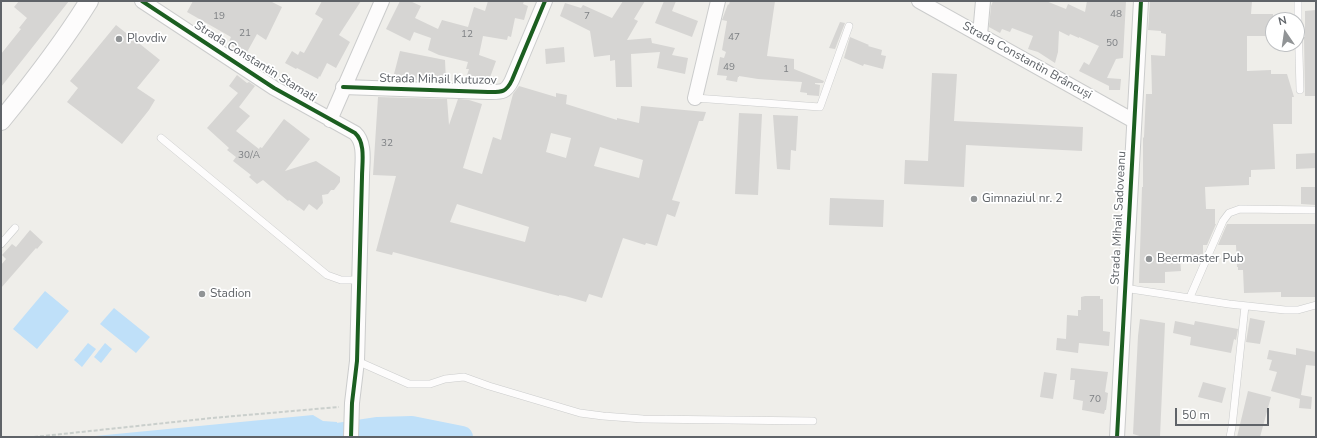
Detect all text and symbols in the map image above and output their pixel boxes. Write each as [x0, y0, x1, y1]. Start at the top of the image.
house number: 48 [1110, 9, 1122, 21]
house number: 19 [213, 11, 225, 23]
house number: 7 [584, 11, 590, 23]
north arrow [1265, 12, 1305, 52]
text: N [1277, 13, 1288, 29]
street label: Strada Constantin Stamati [191, 18, 319, 106]
street label: Strada Constantin Brâncuși [960, 19, 1094, 103]
house number: 21 [239, 28, 251, 40]
house number: 12 [461, 29, 473, 41]
place label: Plovdiv [127, 32, 167, 46]
house number: 47 [728, 32, 740, 44]
marker: Plovdiv [114, 34, 124, 44]
house number: 50 [1106, 38, 1118, 50]
house number: 49 [723, 62, 735, 74]
house number: 1 [783, 64, 789, 76]
street label: Strada Mihail Kutuzov [379, 72, 497, 88]
house number: 32 [381, 138, 393, 150]
house number: 30/A [238, 150, 260, 162]
street label: Strada Mihail Sadoveanu [1108, 151, 1130, 285]
place label: Gimnaziul nr. 2 [982, 192, 1063, 206]
marker: Gimnaziul nr. 2 [969, 194, 979, 204]
place label: Beermaster Pub [1157, 252, 1244, 266]
marker: Beermaster Pub [1144, 254, 1154, 264]
place label: Stadion [210, 287, 251, 301]
marker: Stadion [197, 289, 207, 299]
house number: 70 [1089, 394, 1101, 406]
scale bar [1177, 400, 1271, 426]
text: 50 m [1182, 407, 1210, 423]

